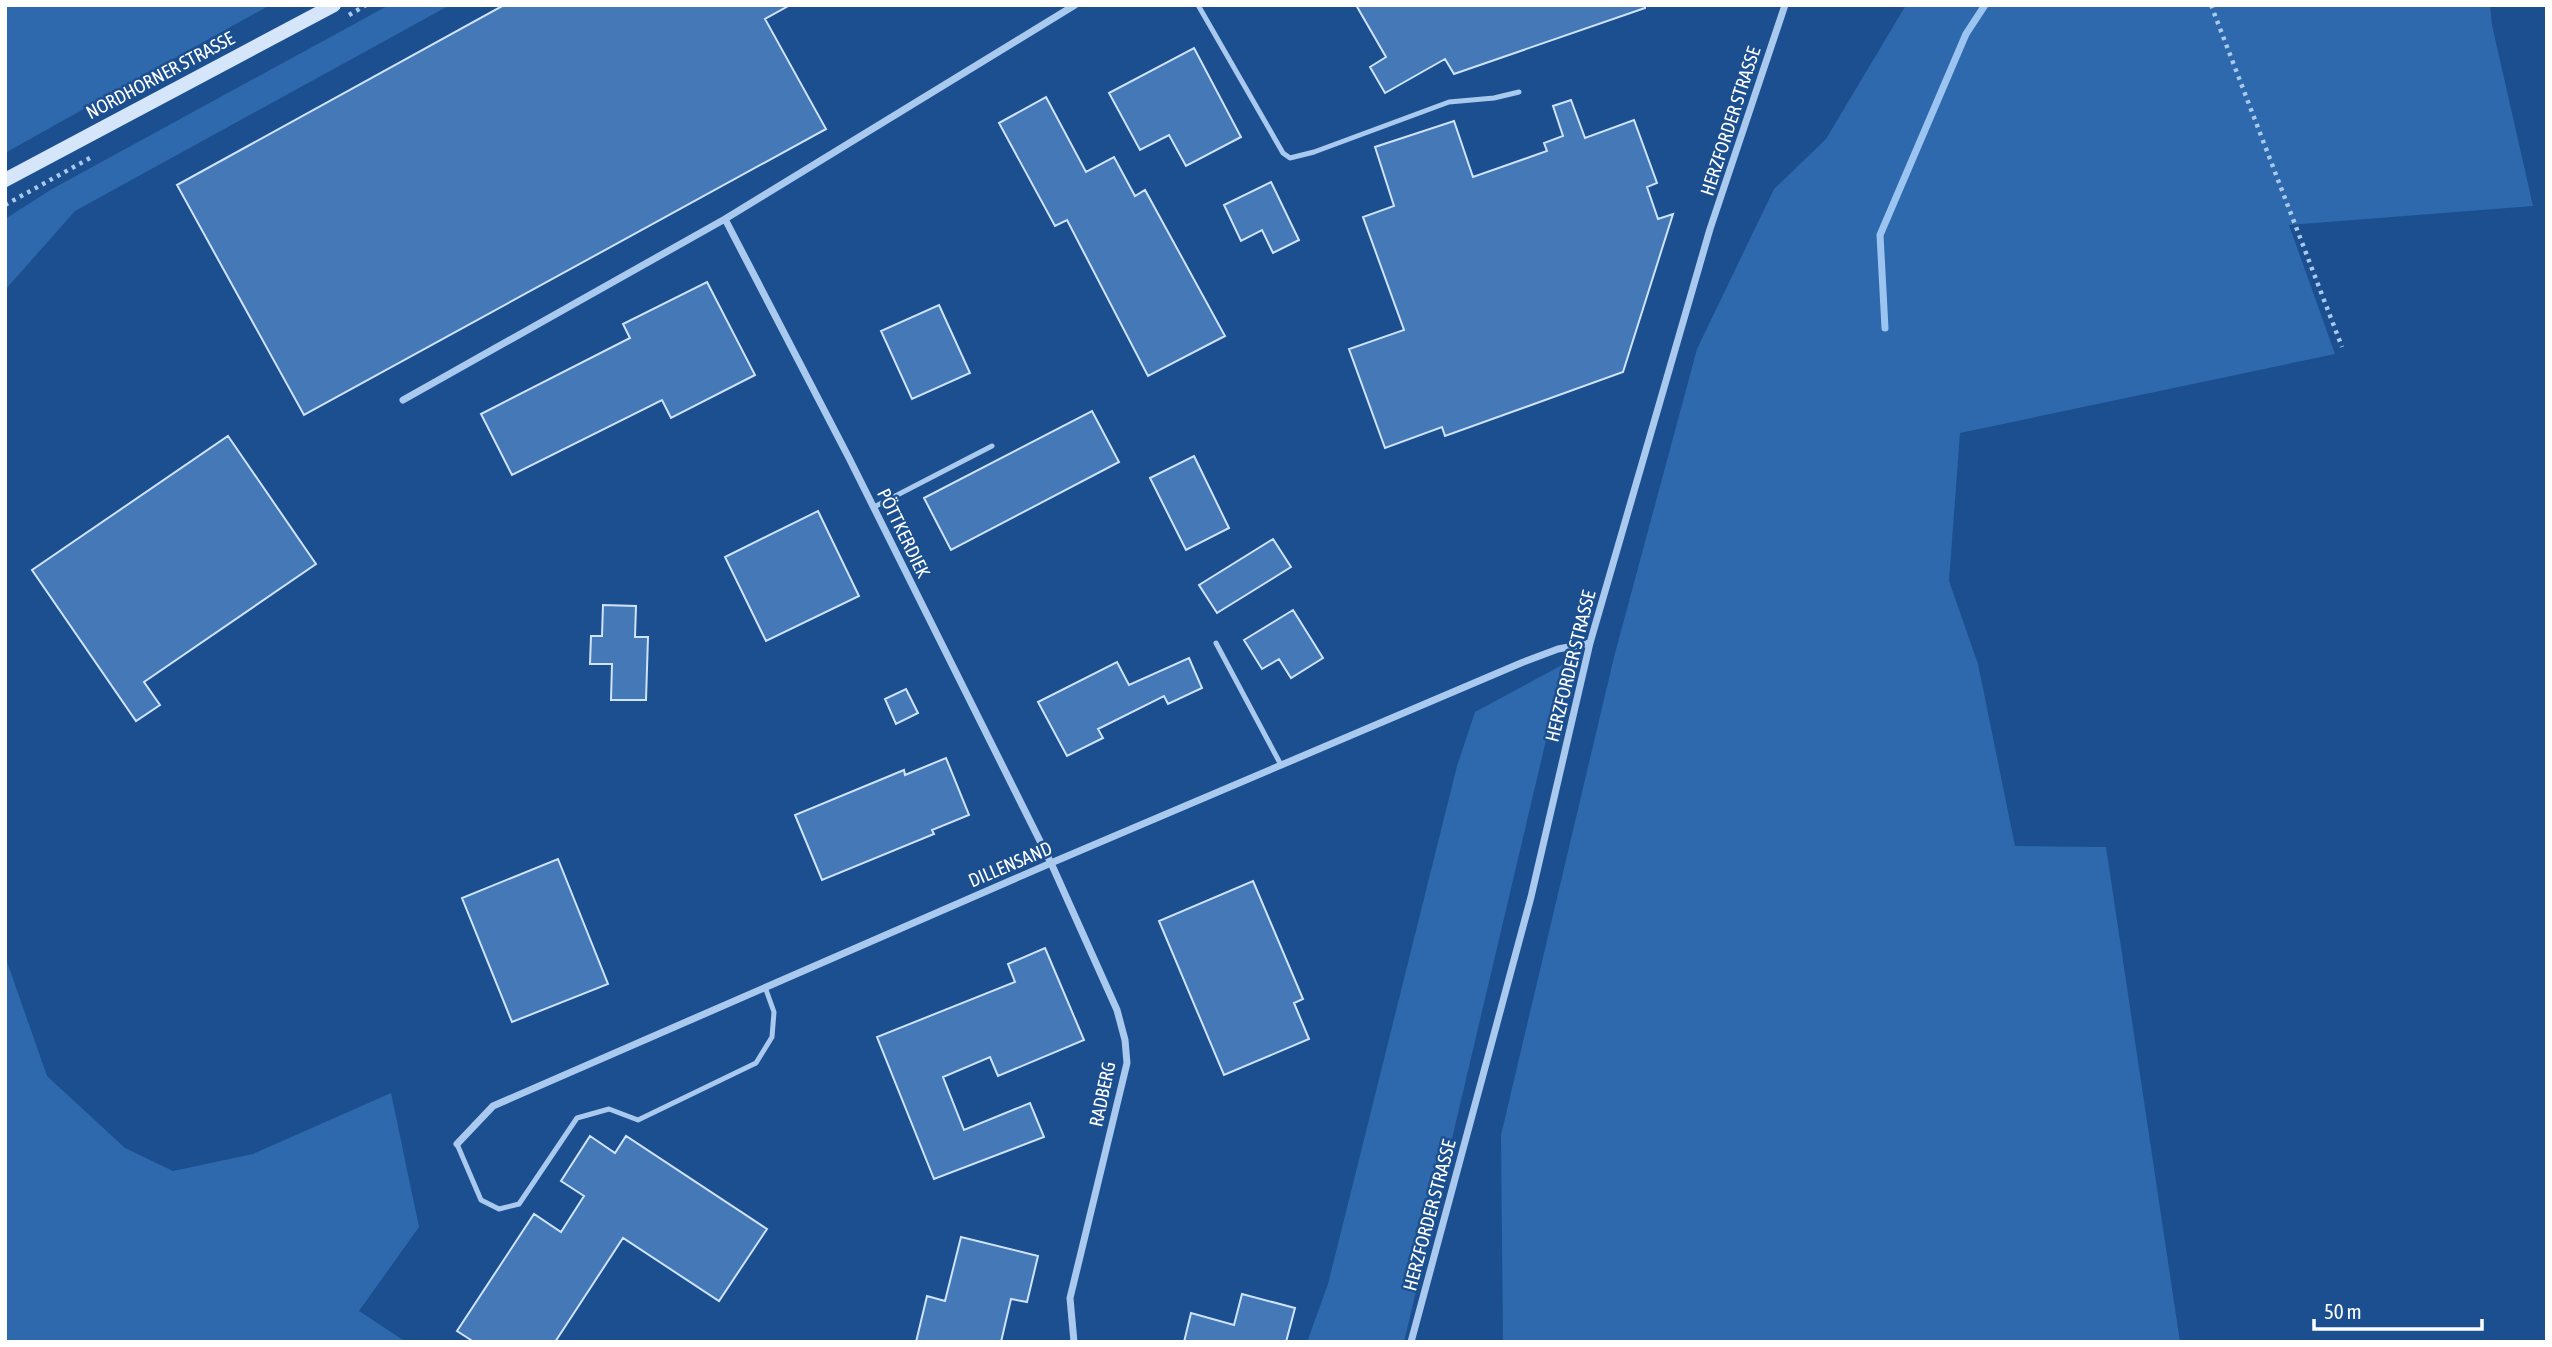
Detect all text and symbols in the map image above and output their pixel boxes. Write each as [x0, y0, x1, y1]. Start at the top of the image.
street label: NORDHORNER STRASSE [82, 27, 238, 123]
street label: HERZFORDER STRASSE [1696, 44, 1764, 198]
street label: PÖTTKERDIEK [873, 485, 935, 582]
street label: HERZFORDER STRASSE [1541, 588, 1599, 744]
street label: DILLENSAND [965, 837, 1055, 891]
street label: RADBERG [1084, 1059, 1120, 1129]
street label: HERZFORDER STRASSE [1398, 1137, 1460, 1293]
scale bar [2314, 1288, 2482, 1332]
text: 50 m [2324, 1299, 2362, 1323]

